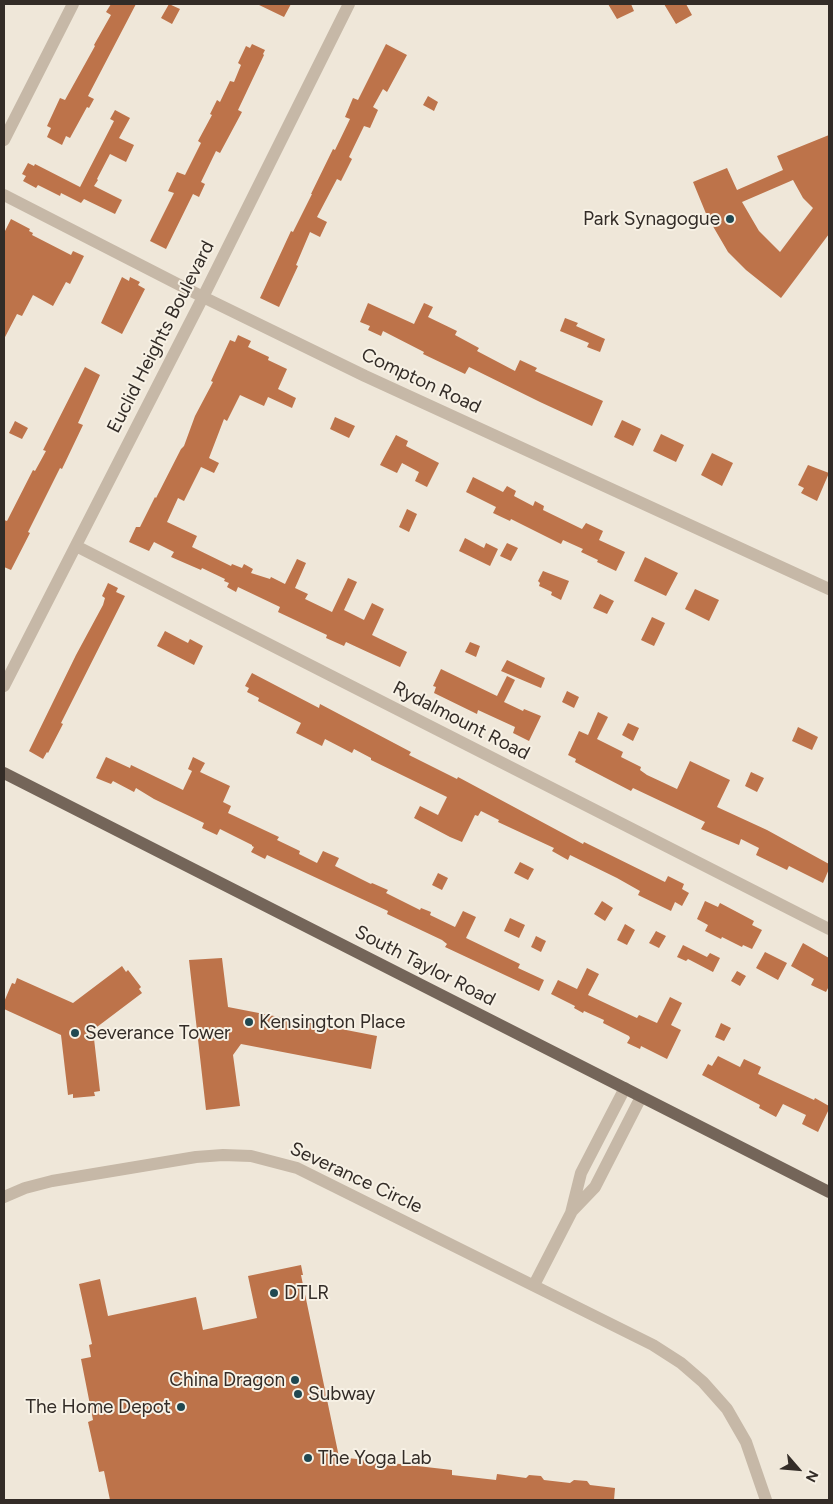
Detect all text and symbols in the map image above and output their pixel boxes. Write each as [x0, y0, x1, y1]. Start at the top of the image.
place label: Park Synagogue [583, 208, 720, 230]
marker: Park Synagogue [724, 213, 736, 225]
street label: Euclid Heights Boulevard [103, 237, 219, 437]
street label: Compton Road [358, 343, 484, 419]
street label: Rydalmount Road [389, 677, 533, 765]
street label: South Taylor Road [351, 921, 499, 1011]
place label: Kensington Place [259, 1011, 405, 1033]
marker: Kensington Place [243, 1016, 255, 1028]
place label: Severance Tower [85, 1022, 230, 1044]
marker: Severance Tower [69, 1027, 81, 1039]
street label: Severance Circle [286, 1137, 426, 1219]
place label: DTLR [284, 1282, 329, 1304]
marker: DTLR [268, 1287, 280, 1299]
place label: China Dragon [169, 1369, 285, 1391]
marker: China Dragon [289, 1374, 301, 1386]
place label: Subway [308, 1383, 375, 1405]
marker: Subway [292, 1388, 304, 1400]
place label: The Home Depot [25, 1396, 171, 1418]
marker: The Home Depot [175, 1401, 187, 1413]
north arrow [773, 1444, 823, 1494]
place label: The Yoga Lab [318, 1447, 432, 1469]
marker: The Yoga Lab [302, 1452, 314, 1464]
text: N [802, 1467, 822, 1485]

